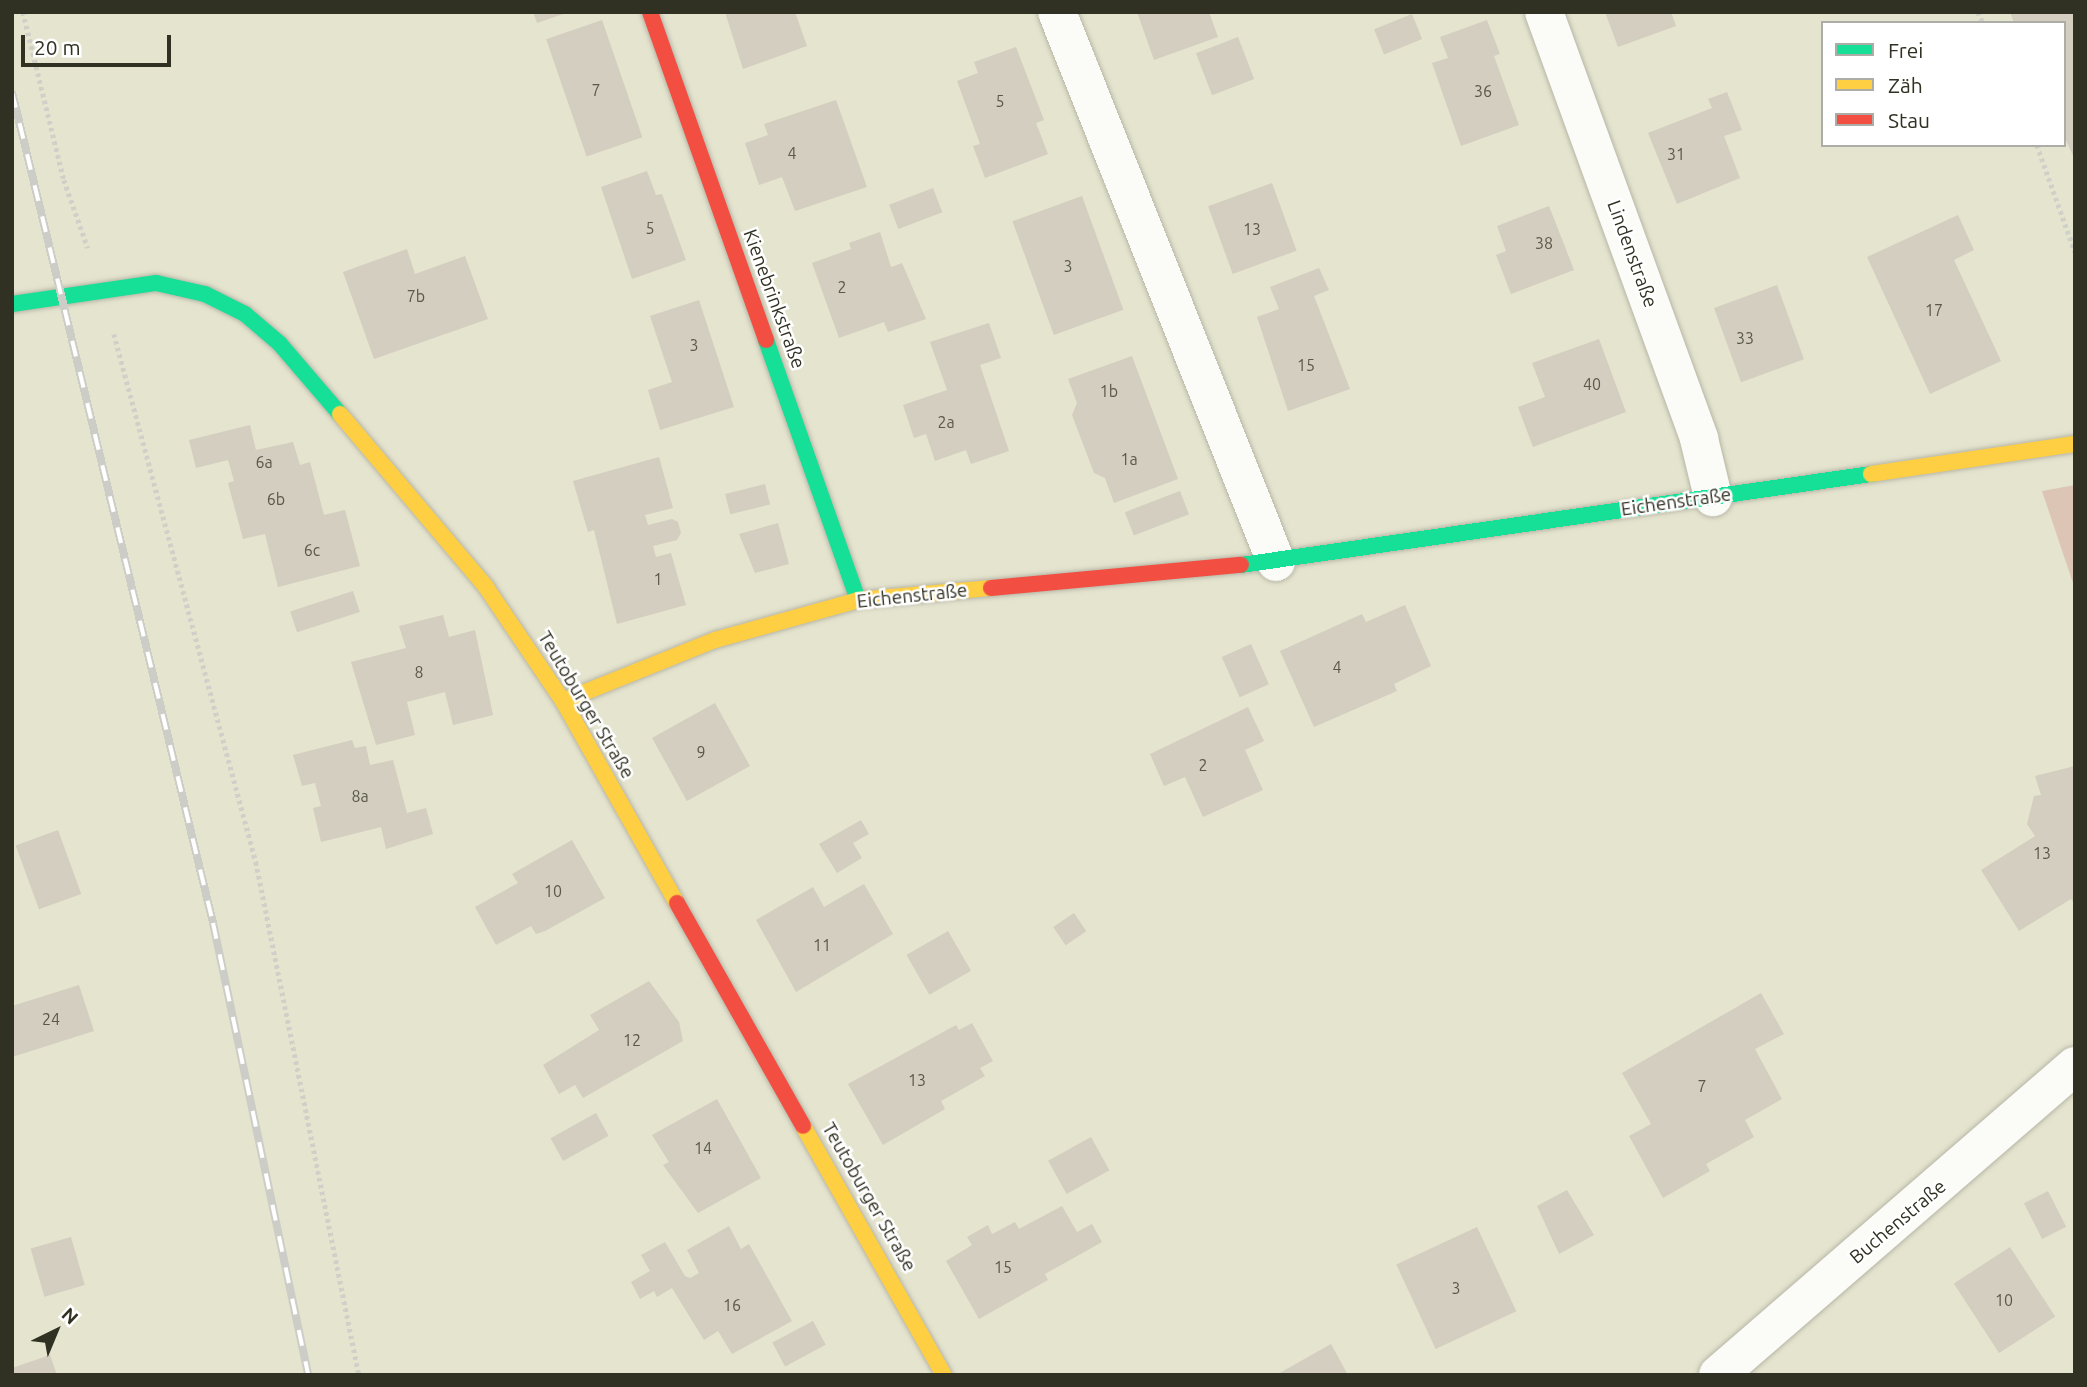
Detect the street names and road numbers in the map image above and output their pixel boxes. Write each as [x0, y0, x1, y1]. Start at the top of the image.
street label: Lindenstraße [1602, 197, 1662, 311]
street label: Kienebrinkstraße [738, 226, 810, 372]
street label: Eichenstraße [1620, 483, 1732, 521]
street label: Eichenstraße [856, 579, 968, 613]
street label: Teutoburger Straße [533, 627, 639, 783]
street label: Teutoburger Straße [817, 1119, 921, 1275]
street label: Buchenstraße [1845, 1175, 1951, 1269]

